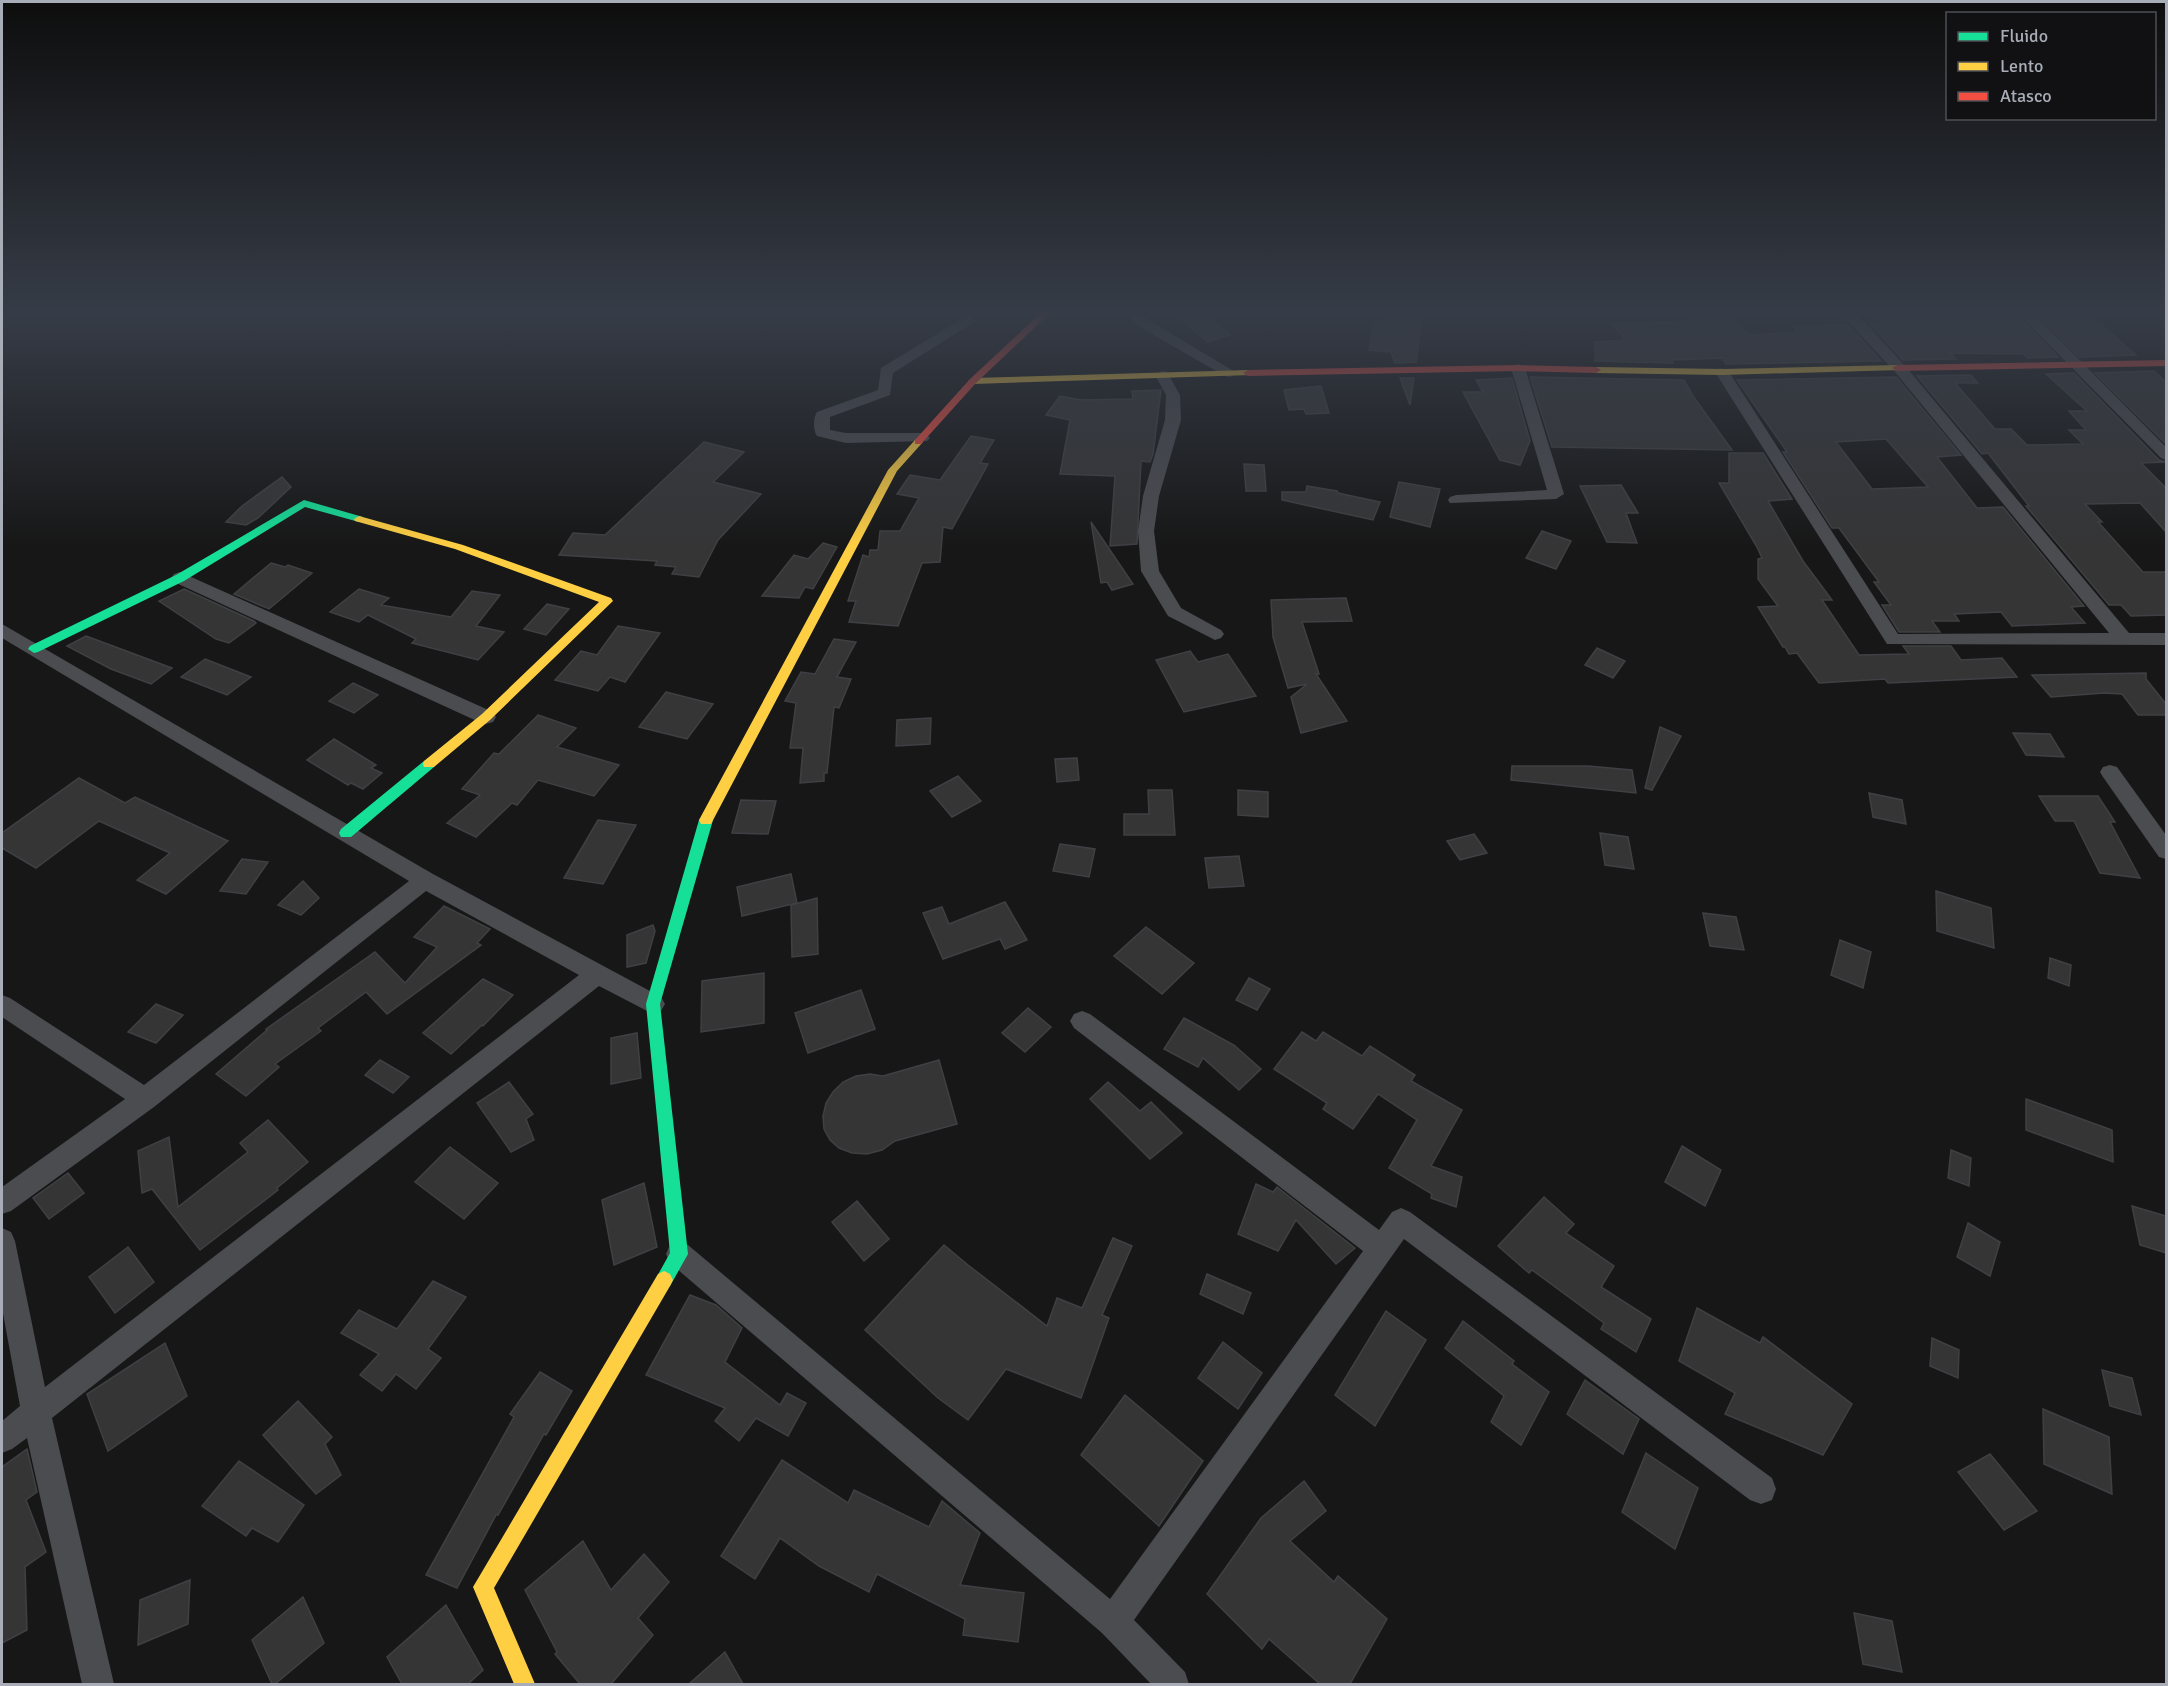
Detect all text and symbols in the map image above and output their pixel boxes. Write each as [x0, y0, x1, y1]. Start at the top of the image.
legend [1946, 12, 2156, 120]
text: Fluido [2000, 25, 2048, 47]
text: Lento [2000, 55, 2043, 77]
text: Atasco [2000, 85, 2052, 107]

